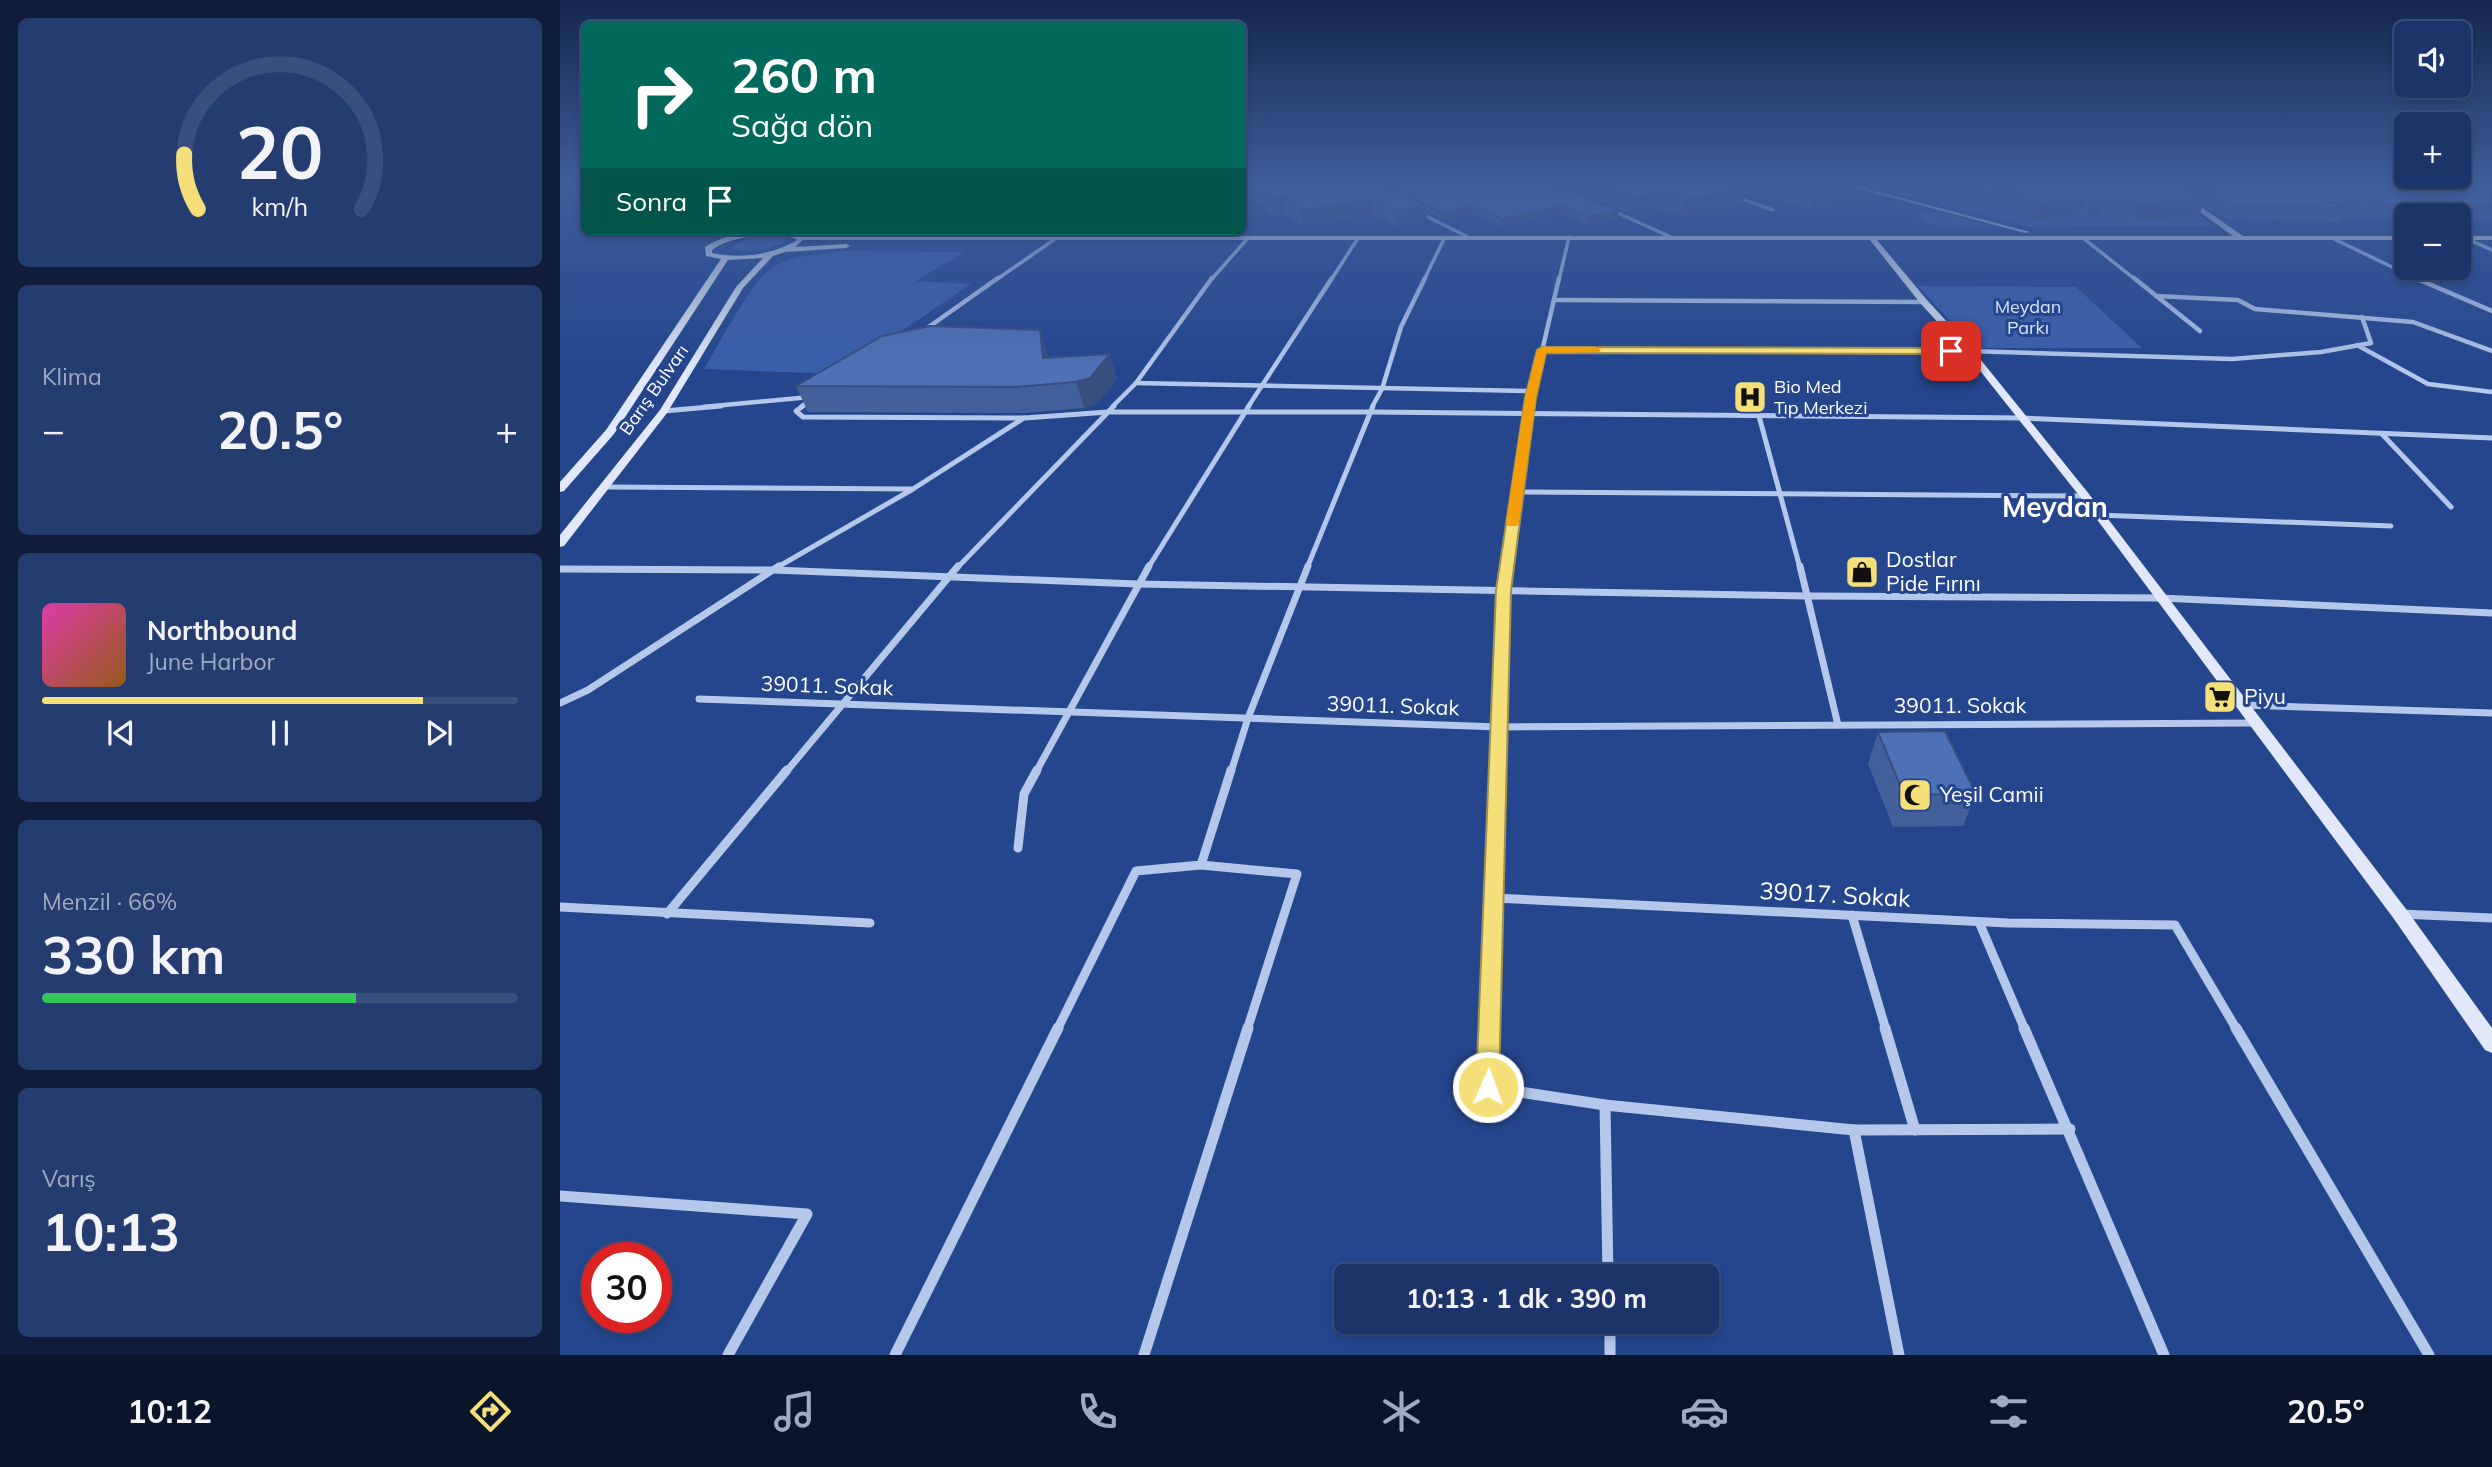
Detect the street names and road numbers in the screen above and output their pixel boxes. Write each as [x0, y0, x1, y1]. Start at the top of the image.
street label: Barış Bulvarı [614, 340, 693, 439]
street label: 39011. Sokak [760, 670, 894, 700]
street label: 39011. Sokak [1326, 690, 1460, 720]
street label: 39011. Sokak [1894, 692, 2026, 718]
street label: 39017. Sokak [1759, 875, 1912, 913]

